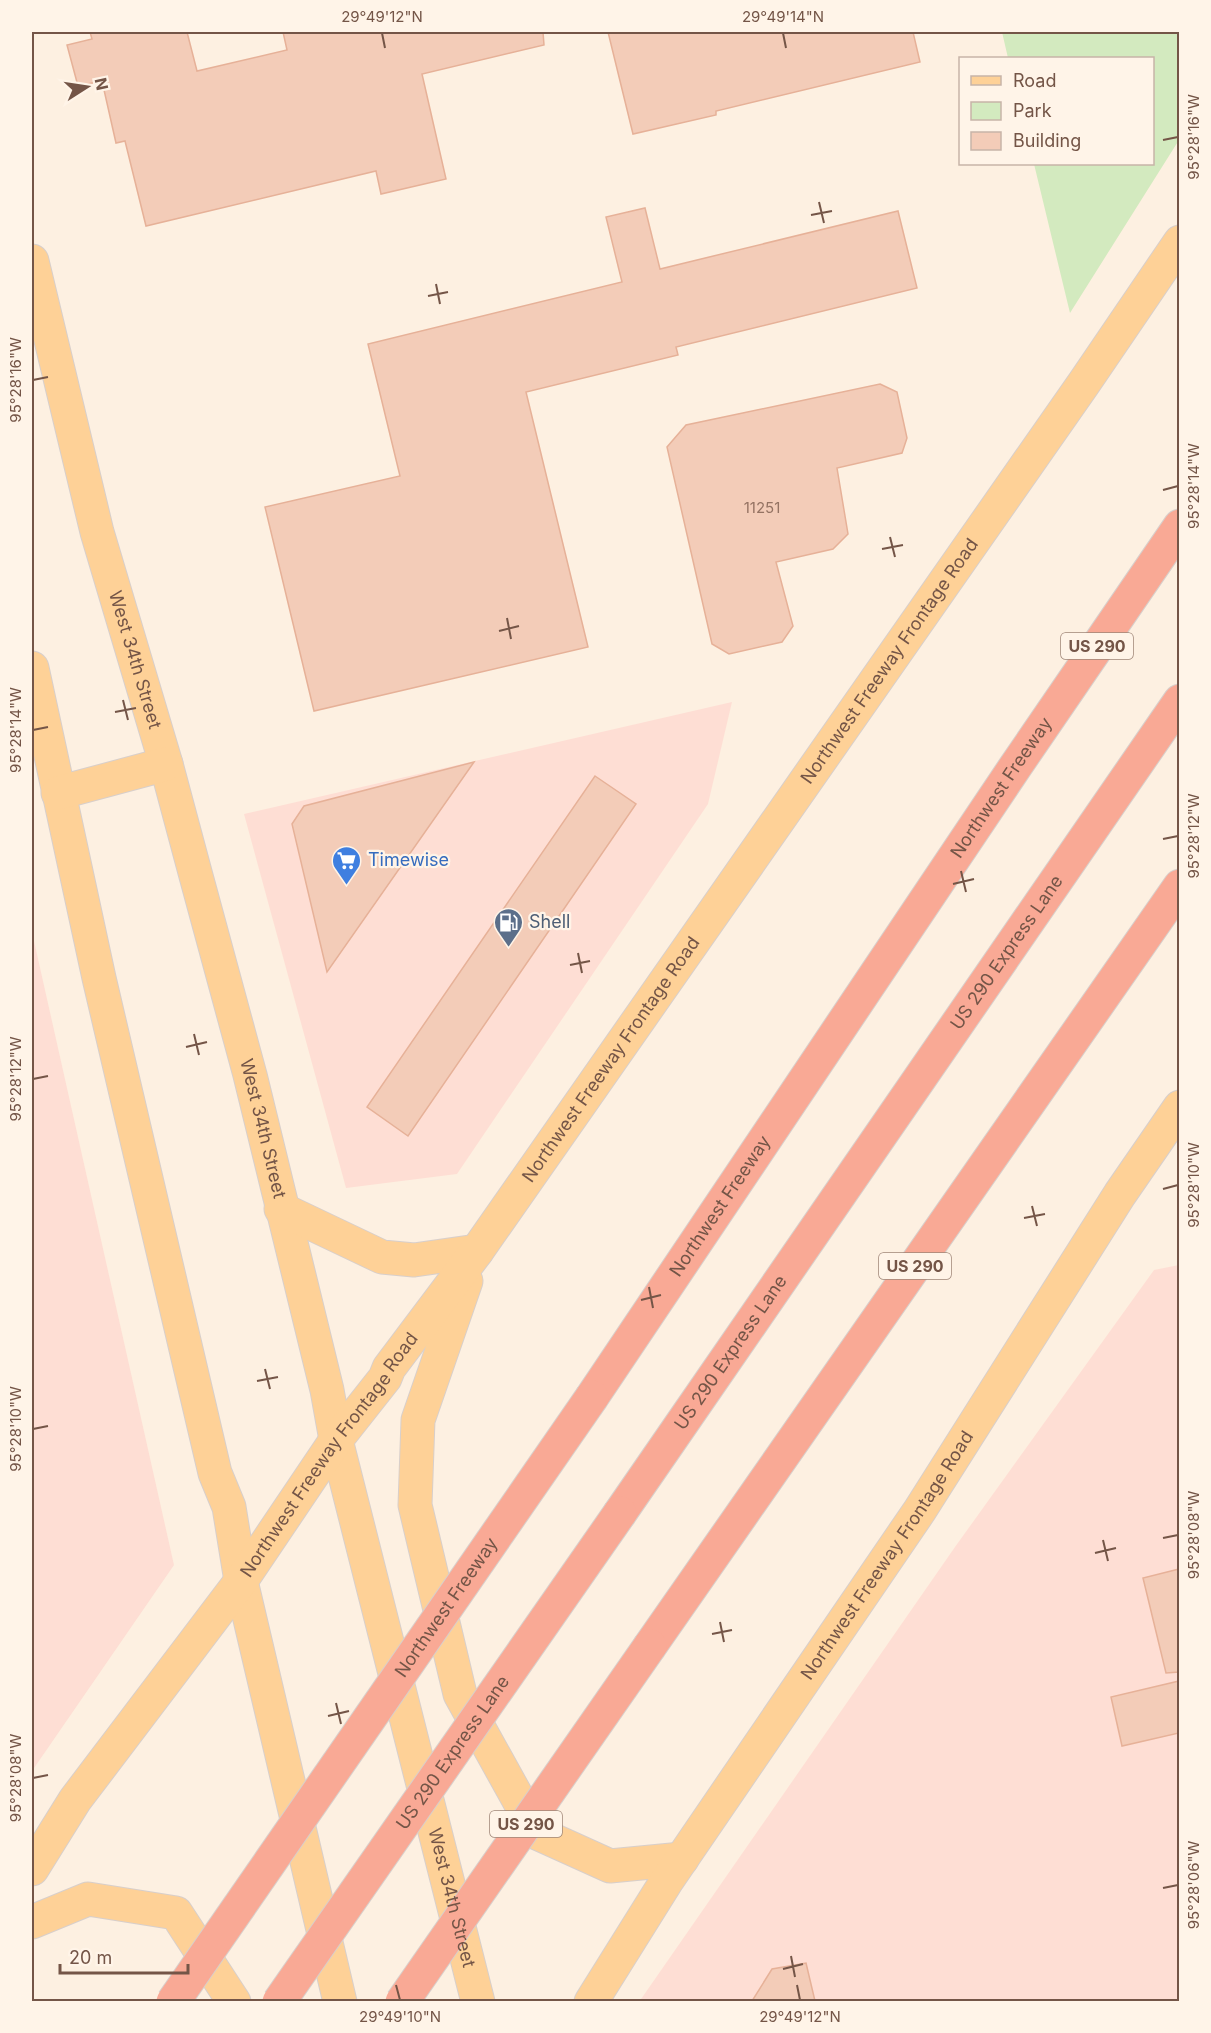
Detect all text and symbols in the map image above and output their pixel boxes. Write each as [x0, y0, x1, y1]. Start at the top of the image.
text: 29°49'12"N [341, 7, 423, 26]
text: 29°49'14"N [742, 7, 824, 26]
north arrow [57, 57, 117, 117]
legend [959, 57, 1154, 165]
text: Road [1013, 70, 1056, 91]
text: N [91, 76, 113, 92]
text: 95°28'16"W [1184, 94, 1203, 180]
text: Park [1013, 100, 1052, 121]
text: Building [1013, 130, 1081, 151]
text: 95°28'16"W [6, 337, 25, 423]
text: 95°28'14"W [1184, 443, 1203, 529]
house number: 11251 [744, 498, 780, 517]
street label: Northwest Freeway Frontage Road [796, 534, 982, 788]
street label: West 34th Street [105, 588, 166, 731]
road number: US 290 [1061, 633, 1133, 659]
text: 95°28'14"W [6, 687, 25, 773]
street label: Northwest Freeway [946, 713, 1056, 862]
text: 95°28'12"W [1184, 793, 1203, 879]
supermarket icon: Timewise [331, 844, 363, 886]
place label: Timewise [368, 849, 449, 870]
street label: US 290 Express Lane [946, 871, 1067, 1033]
fuel station icon: Shell [492, 906, 524, 948]
place label: Shell [529, 911, 570, 932]
street label: Northwest Freeway Frontage Road [518, 933, 704, 1186]
text: 95°28'12"W [6, 1036, 25, 1122]
street label: West 34th Street [236, 1056, 291, 1200]
street label: Northwest Freeway [665, 1131, 775, 1280]
text: 95°28'10"W [1184, 1142, 1203, 1228]
road number: US 290 [879, 1253, 951, 1279]
street label: US 290 Express Lane [670, 1271, 791, 1433]
street label: Northwest Freeway Frontage Road [236, 1328, 422, 1581]
text: 95°28'10"W [6, 1386, 25, 1472]
street label: Northwest Freeway Frontage Road [796, 1427, 977, 1683]
text: 95°28'08"W [1184, 1490, 1203, 1579]
street label: Northwest Freeway [390, 1533, 502, 1681]
street label: US 290 Express Lane [392, 1671, 513, 1833]
text: 95°28'08"W [6, 1733, 25, 1822]
road number: US 290 [490, 1811, 562, 1837]
street label: West 34th Street [424, 1826, 480, 1970]
text: 95°28'06"W [1184, 1840, 1203, 1929]
scale bar [60, 1937, 188, 1975]
text: 20 m [69, 1947, 112, 1968]
text: 29°49'10"N [359, 2007, 441, 2026]
text: 29°49'12"N [759, 2007, 841, 2026]

